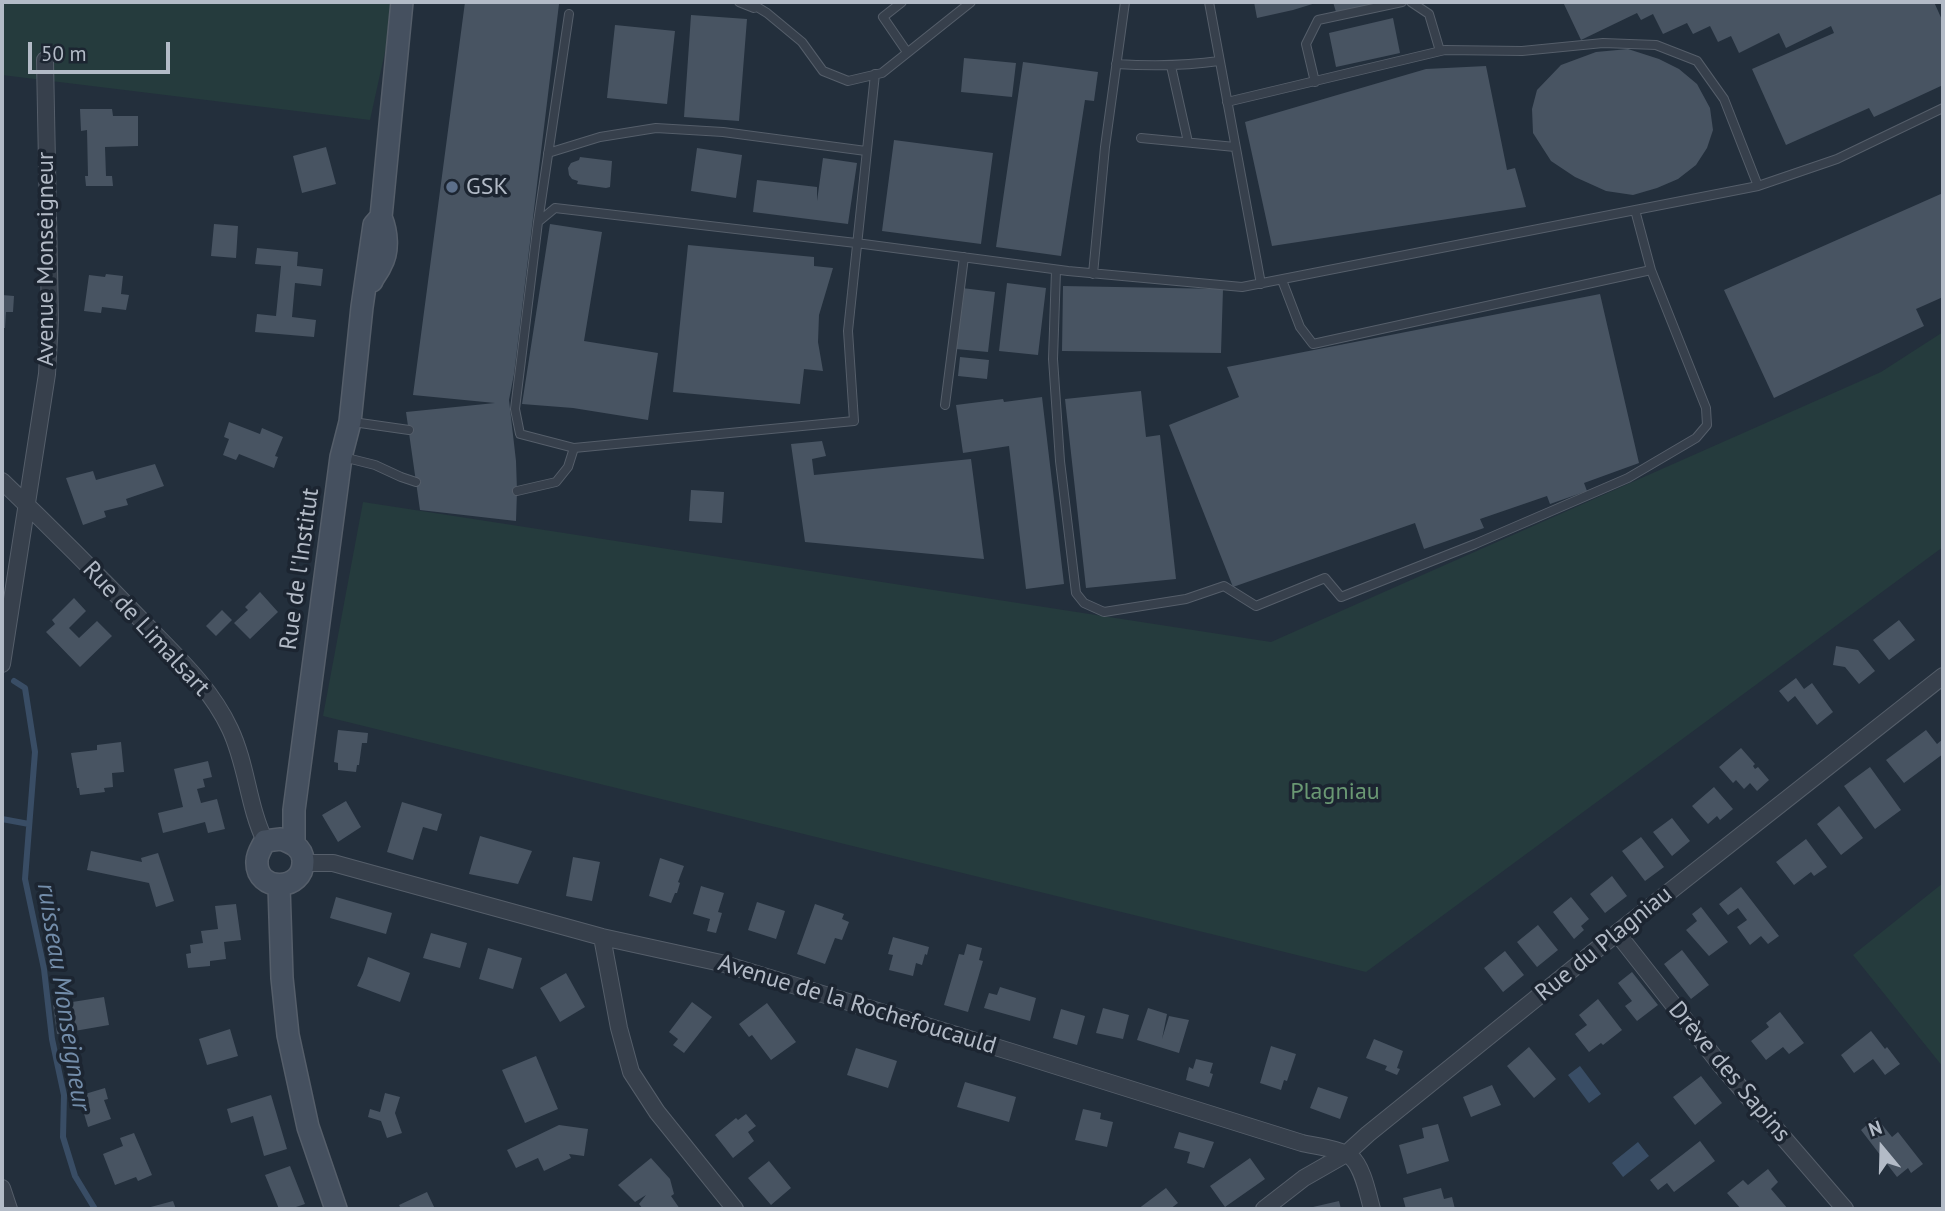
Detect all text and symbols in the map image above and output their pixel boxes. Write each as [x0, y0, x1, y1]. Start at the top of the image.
scale bar [32, 28, 173, 72]
text: 50 m [41, 40, 87, 67]
street label: Avenue Monseigneur [32, 152, 60, 366]
place label: GSK [466, 173, 508, 201]
marker: GSK [444, 179, 460, 195]
street label: Rue de l'Institut [274, 486, 326, 652]
street label: Rue de Limalsart [76, 556, 216, 702]
park label: Plagniau [1290, 778, 1380, 806]
street label: Rue du Plagniau [1530, 880, 1678, 1008]
water label: ruisseau Monseigneur [30, 881, 96, 1113]
street label: Avenue de la Rochefoucauld [715, 949, 999, 1061]
street label: Drève des Sapins [1662, 996, 1796, 1148]
north arrow [1847, 1113, 1917, 1183]
text: N [1865, 1115, 1885, 1142]

